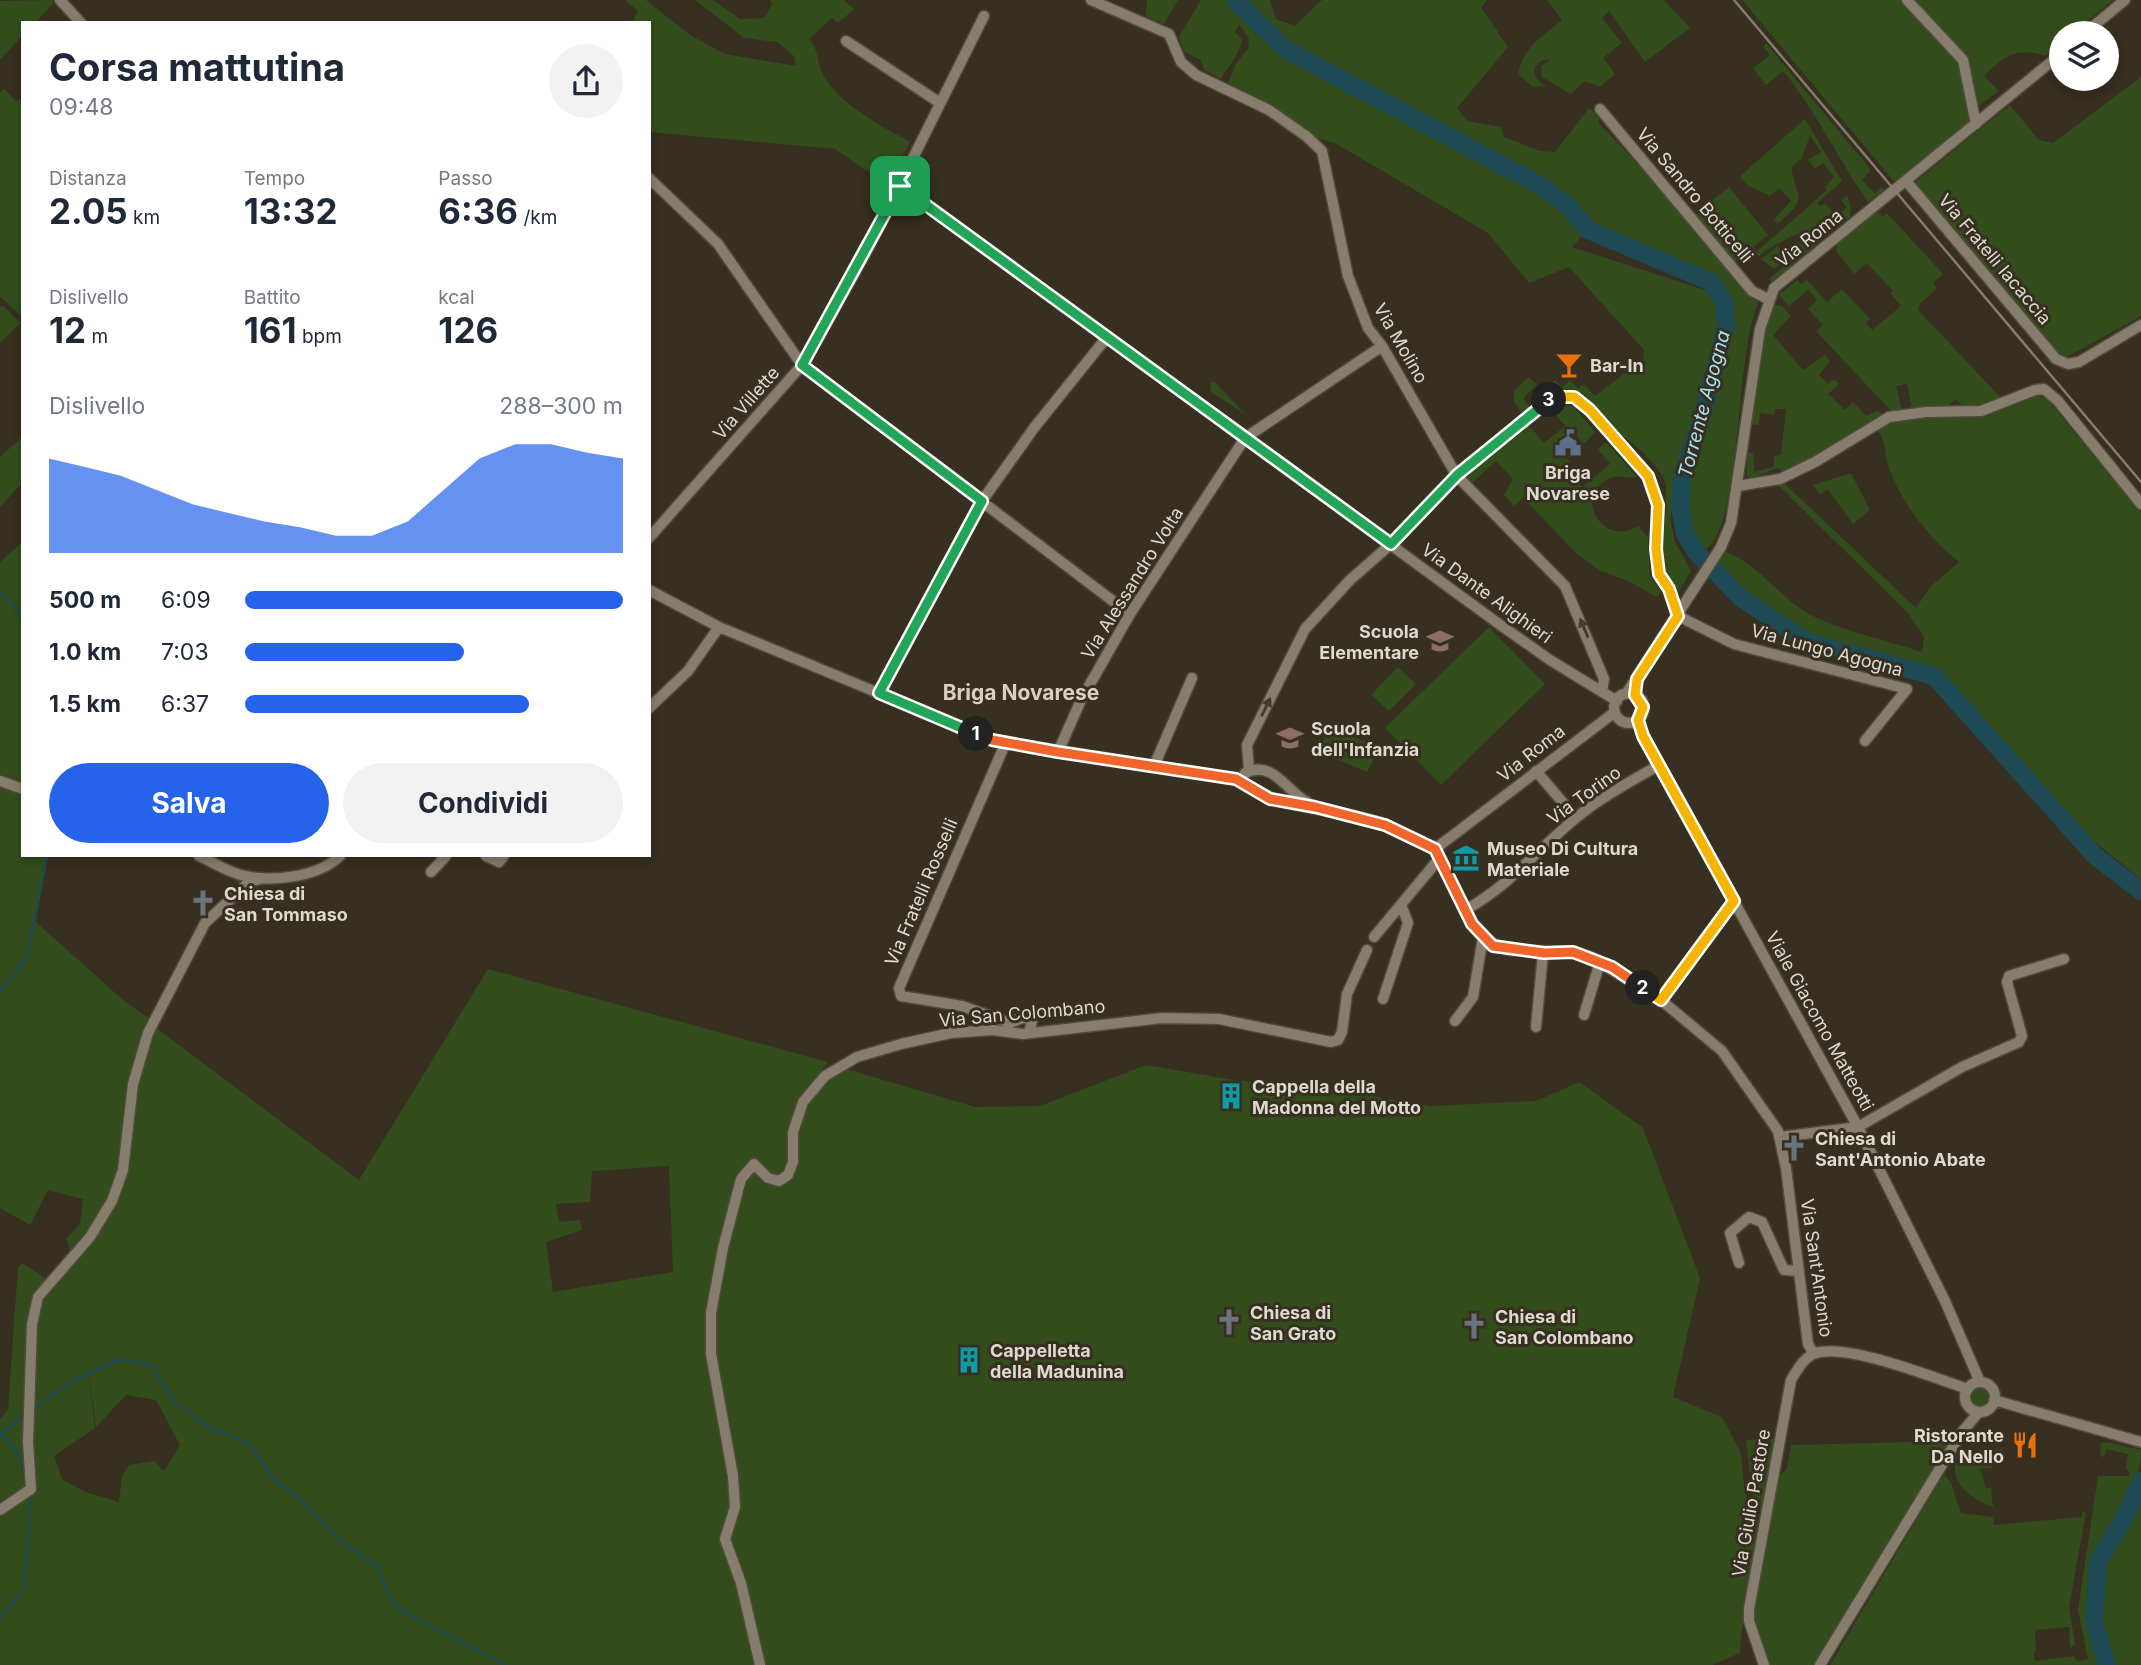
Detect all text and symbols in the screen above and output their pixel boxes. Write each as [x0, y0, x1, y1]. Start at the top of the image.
map controls [2049, 21, 2119, 91]
button: layers [2049, 21, 2119, 91]
text: Corsa mattutina [49, 44, 345, 90]
button: share [549, 44, 623, 118]
text: 09:48 [49, 93, 114, 121]
street label: Via Sandro Botticelli [1632, 123, 1758, 267]
pin [870, 156, 930, 216]
text: Distanza [49, 167, 127, 190]
text: Tempo [244, 167, 305, 190]
text: Passo [438, 167, 493, 190]
icon: arrive [881, 167, 919, 205]
text: 2.05 [49, 190, 128, 232]
text: 13:32 [244, 190, 338, 232]
text: 6:36 [438, 190, 518, 232]
street label: Via Fratelli Iacaccia [1934, 190, 2056, 328]
street label: Via Roma [1771, 205, 1847, 271]
text: km [128, 206, 160, 229]
text: /km [518, 206, 557, 229]
text: Dislivello [49, 286, 129, 309]
text: Battito [244, 286, 301, 309]
text: kcal [438, 286, 475, 309]
street label: Via Molino [1370, 299, 1432, 387]
text: 12 [49, 309, 86, 351]
text: 161 [244, 309, 297, 351]
text: 126 [438, 309, 498, 351]
text: m [86, 325, 108, 348]
text: bpm [297, 325, 342, 348]
water label: Torrente Agogna [1673, 327, 1735, 480]
bar icon: Bar-In [1554, 350, 1584, 380]
place label: Bar-In [1590, 355, 1644, 376]
street label: Via Villette [709, 362, 783, 444]
pin: 3 [1532, 382, 1566, 418]
text: 3 [1542, 388, 1555, 411]
text: Dislivello [49, 392, 145, 420]
text: 288–300 m [499, 392, 623, 420]
public building icon: Briga Novarese [1553, 428, 1583, 458]
place label: Briga Novarese [1526, 462, 1610, 504]
street label: Via Alessandro Volta [1077, 503, 1187, 663]
street label: Via Dante Alighieri [1418, 539, 1556, 647]
text: 500 m [49, 586, 121, 614]
text: 6:09 [161, 586, 211, 614]
one-way arrow [1578, 617, 1589, 638]
street label: Via Lungo Agogna [1749, 620, 1905, 680]
place label: Scuola Elementare [1319, 621, 1419, 663]
school or university icon: Scuola Elementare [1425, 626, 1455, 656]
text: 1.0 km [49, 638, 121, 666]
text: 7:03 [161, 638, 209, 666]
district label: Briga Novarese [943, 680, 1099, 705]
text: 1.5 km [49, 690, 121, 718]
text: 6:37 [161, 690, 209, 718]
one-way arrow [1260, 696, 1272, 716]
pin: 1 [958, 716, 993, 752]
place label: Scuola dell'Infanzia [1311, 718, 1419, 760]
street label: Via Roma [1493, 720, 1569, 786]
text: 1 [971, 722, 980, 745]
school or university icon: Scuola dell'Infanzia [1275, 723, 1305, 753]
street label: Via Torino [1543, 761, 1625, 829]
button: Salva [49, 763, 329, 843]
button: Condividi [343, 763, 623, 843]
street label: Via Fratelli Rosselli [880, 815, 962, 969]
place label: Museo Di Cultura Materiale [1487, 838, 1638, 880]
museum icon: Museo Di Cultura Materiale [1451, 843, 1481, 873]
place label: Chiesa di San Tommaso [224, 883, 348, 925]
church icon: Chiesa di San Tommaso [188, 888, 218, 918]
street label: Viale Giacomo Matteotti [1762, 928, 1878, 1114]
pin: 2 [1626, 970, 1660, 1006]
text: 2 [1637, 976, 1648, 999]
street label: Via San Colombano [938, 995, 1106, 1031]
place label: Cappella della Madonna del Motto [1252, 1076, 1421, 1118]
building icon: Cappella della Madonna del Motto [1216, 1081, 1246, 1111]
place label: Chiesa di Sant'Antonio Abate [1815, 1128, 1986, 1170]
church icon: Chiesa di Sant'Antonio Abate [1779, 1133, 1809, 1163]
street label: Via Sant'Antonio [1797, 1197, 1837, 1339]
place label: Chiesa di San Grato [1250, 1302, 1336, 1344]
place label: Chiesa di San Colombano [1495, 1306, 1634, 1348]
church icon: Chiesa di San Grato [1214, 1307, 1244, 1337]
church icon: Chiesa di San Colombano [1459, 1311, 1489, 1341]
place label: Cappelletta della Madunina [990, 1340, 1124, 1382]
building icon: Cappelletta della Madunina [954, 1345, 984, 1375]
place label: Ristorante Da Nello [1914, 1425, 2004, 1467]
street label: Via Giulio Pastore [1728, 1428, 1774, 1578]
restaurant icon: Ristorante Da Nello [2010, 1430, 2040, 1460]

